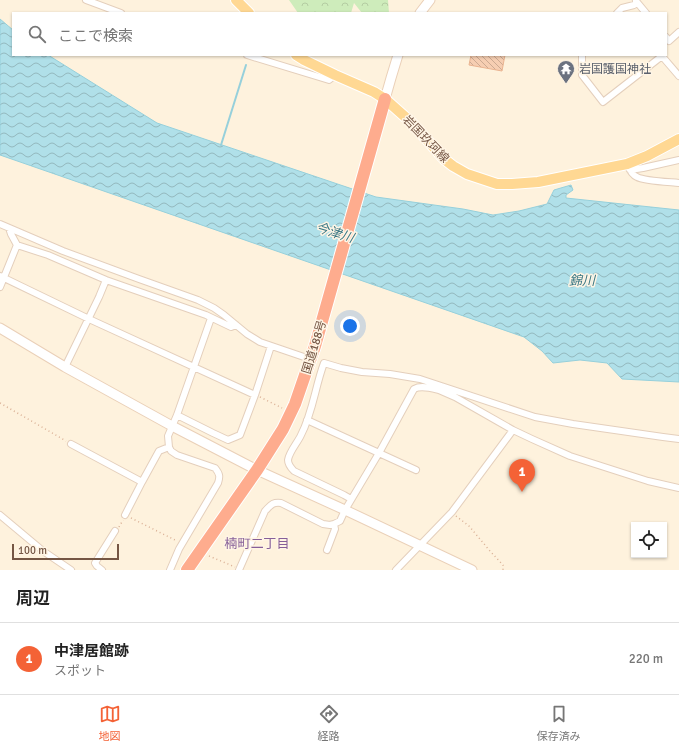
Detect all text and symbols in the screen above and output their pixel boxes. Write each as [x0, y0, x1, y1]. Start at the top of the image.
search box [12, 12, 667, 56]
icon: search [26, 23, 48, 45]
text: ここで検索 [58, 27, 133, 45]
temple icon: 岩国護国神社 [556, 59, 576, 84]
place label: 岩国護国神社 [579, 62, 651, 77]
street label: 岩国玖珂線 [399, 113, 452, 166]
water label: 今津川 [314, 220, 358, 247]
water label: 錦川 [569, 273, 597, 289]
your location [340, 316, 360, 336]
street label: 国道188号 [299, 318, 330, 376]
pin: 1 [509, 459, 535, 492]
map controls [631, 522, 667, 558]
button: locate [631, 522, 667, 558]
district label: 楠町二丁目 [224, 536, 290, 552]
scale bar [12, 542, 119, 561]
text: 100 m [18, 544, 47, 557]
text: 周辺 [16, 588, 50, 609]
text: 中津居館跡 [54, 642, 129, 660]
text: 1 [25, 651, 33, 667]
text: 220 m [629, 651, 663, 667]
text: スポット [54, 663, 106, 679]
tab: 地図 [99, 703, 121, 743]
tab: 経路 [318, 703, 340, 743]
tab: 保存済み [537, 703, 581, 743]

